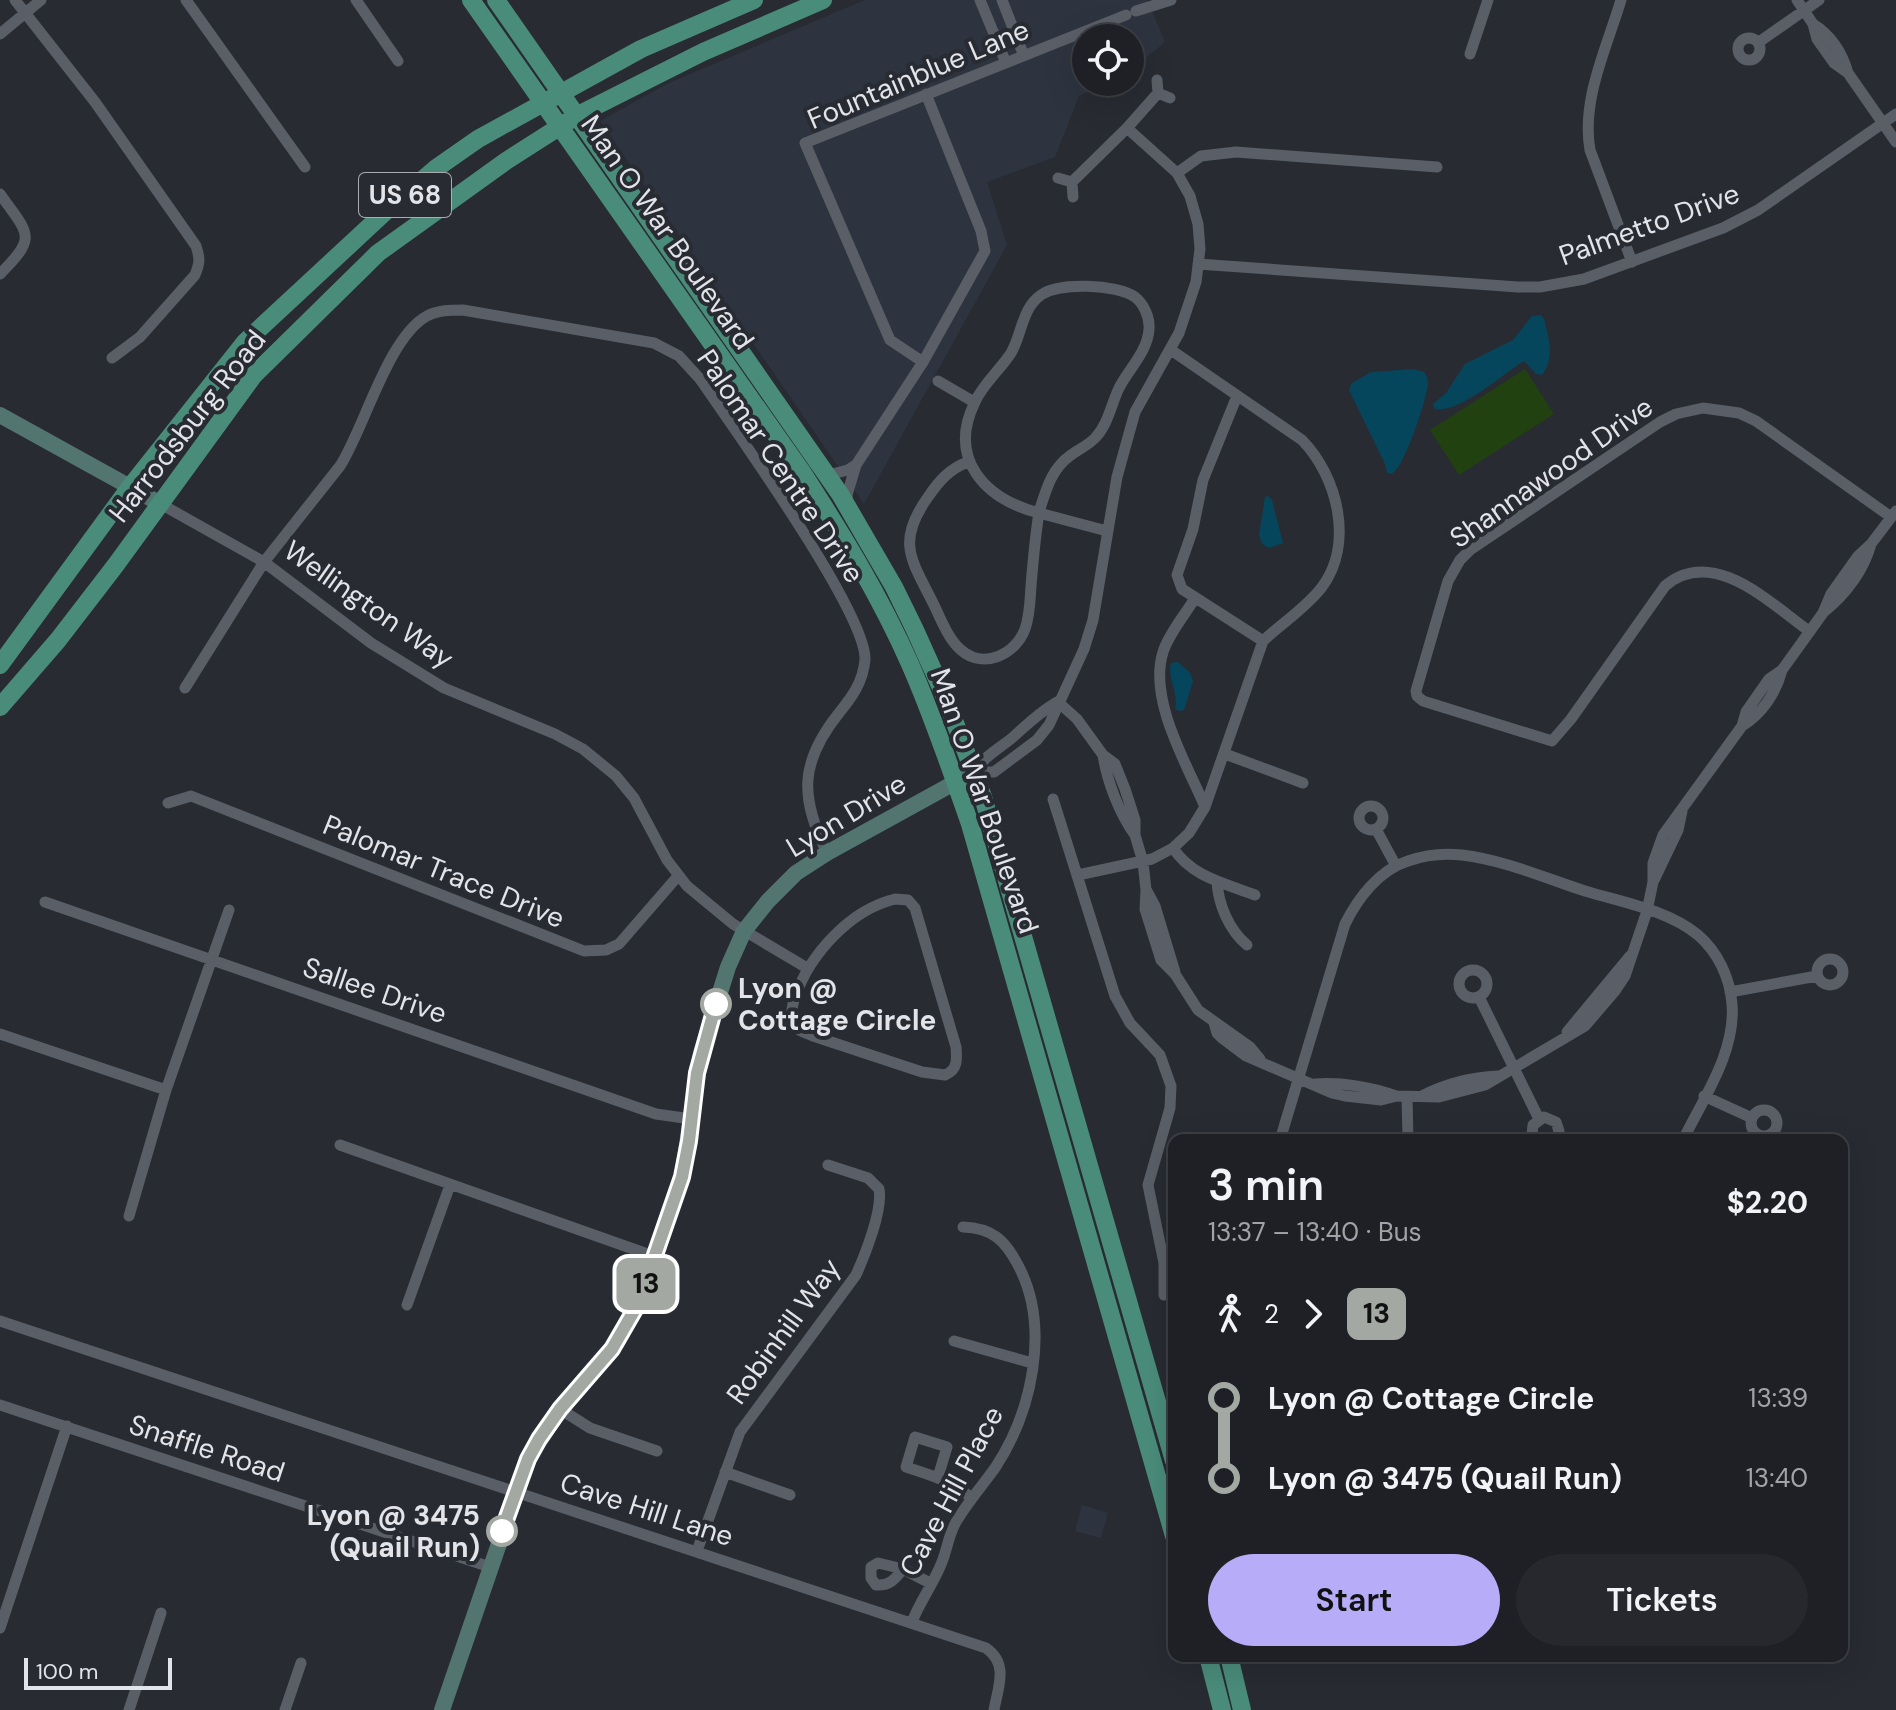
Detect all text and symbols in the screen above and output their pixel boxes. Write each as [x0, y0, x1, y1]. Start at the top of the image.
street label: Fountainblue Lane [802, 11, 1035, 138]
map controls [1072, 24, 1144, 96]
button: locate [1072, 24, 1144, 96]
street label: Man O War Boulevard [573, 108, 762, 357]
road number: US 68 [359, 173, 451, 217]
street label: Palmetto Drive [1554, 175, 1744, 274]
street label: Harrodsburg Road [101, 322, 274, 530]
street label: Palomar Centre Drive [689, 342, 873, 590]
street label: Shannawood Drive [1442, 388, 1660, 556]
street label: Wellington Way [276, 532, 461, 677]
street label: Man O War Boulevard [922, 664, 1047, 939]
street label: Lyon Drive [779, 765, 913, 866]
street label: Palomar Trace Drive [318, 806, 570, 937]
street label: Sallee Drive [298, 949, 452, 1032]
place label: Lyon @ Cottage Circle [738, 970, 936, 1039]
marker: Lyon @ Cottage Circle [701, 989, 731, 1019]
text: 3 min [1208, 1156, 1324, 1214]
text: $2.20 [1727, 1183, 1808, 1222]
text: 13:37 – 13:40 · Bus [1208, 1215, 1422, 1249]
street label: Robinhill Way [718, 1251, 849, 1412]
line badge: 13 [610, 1258, 682, 1310]
text: 13 [632, 1265, 660, 1302]
icon: walk [1208, 1292, 1252, 1336]
icon: forward [1291, 1292, 1335, 1336]
text: 13 [1363, 1295, 1390, 1332]
text: 2 [1264, 1297, 1279, 1331]
text: Lyon @ Cottage Circle [1268, 1379, 1594, 1418]
text: 13:39 [1748, 1381, 1808, 1415]
street label: Cave Hill Place [891, 1400, 1012, 1583]
street label: Snaffle Road [124, 1406, 289, 1491]
text: Lyon @ 3475 (Quail Run) [1268, 1459, 1622, 1498]
text: 13:40 [1746, 1461, 1808, 1495]
street label: Cave Hill Lane [556, 1464, 738, 1555]
place label: Lyon @ 3475 (Quail Run) [307, 1497, 480, 1566]
marker: Lyon @ 3475 (Quail Run) [487, 1516, 517, 1546]
button: Start [1208, 1554, 1500, 1646]
button: Tickets [1516, 1554, 1808, 1646]
scale bar [24, 1654, 172, 1690]
text: 100 m [36, 1657, 98, 1686]

